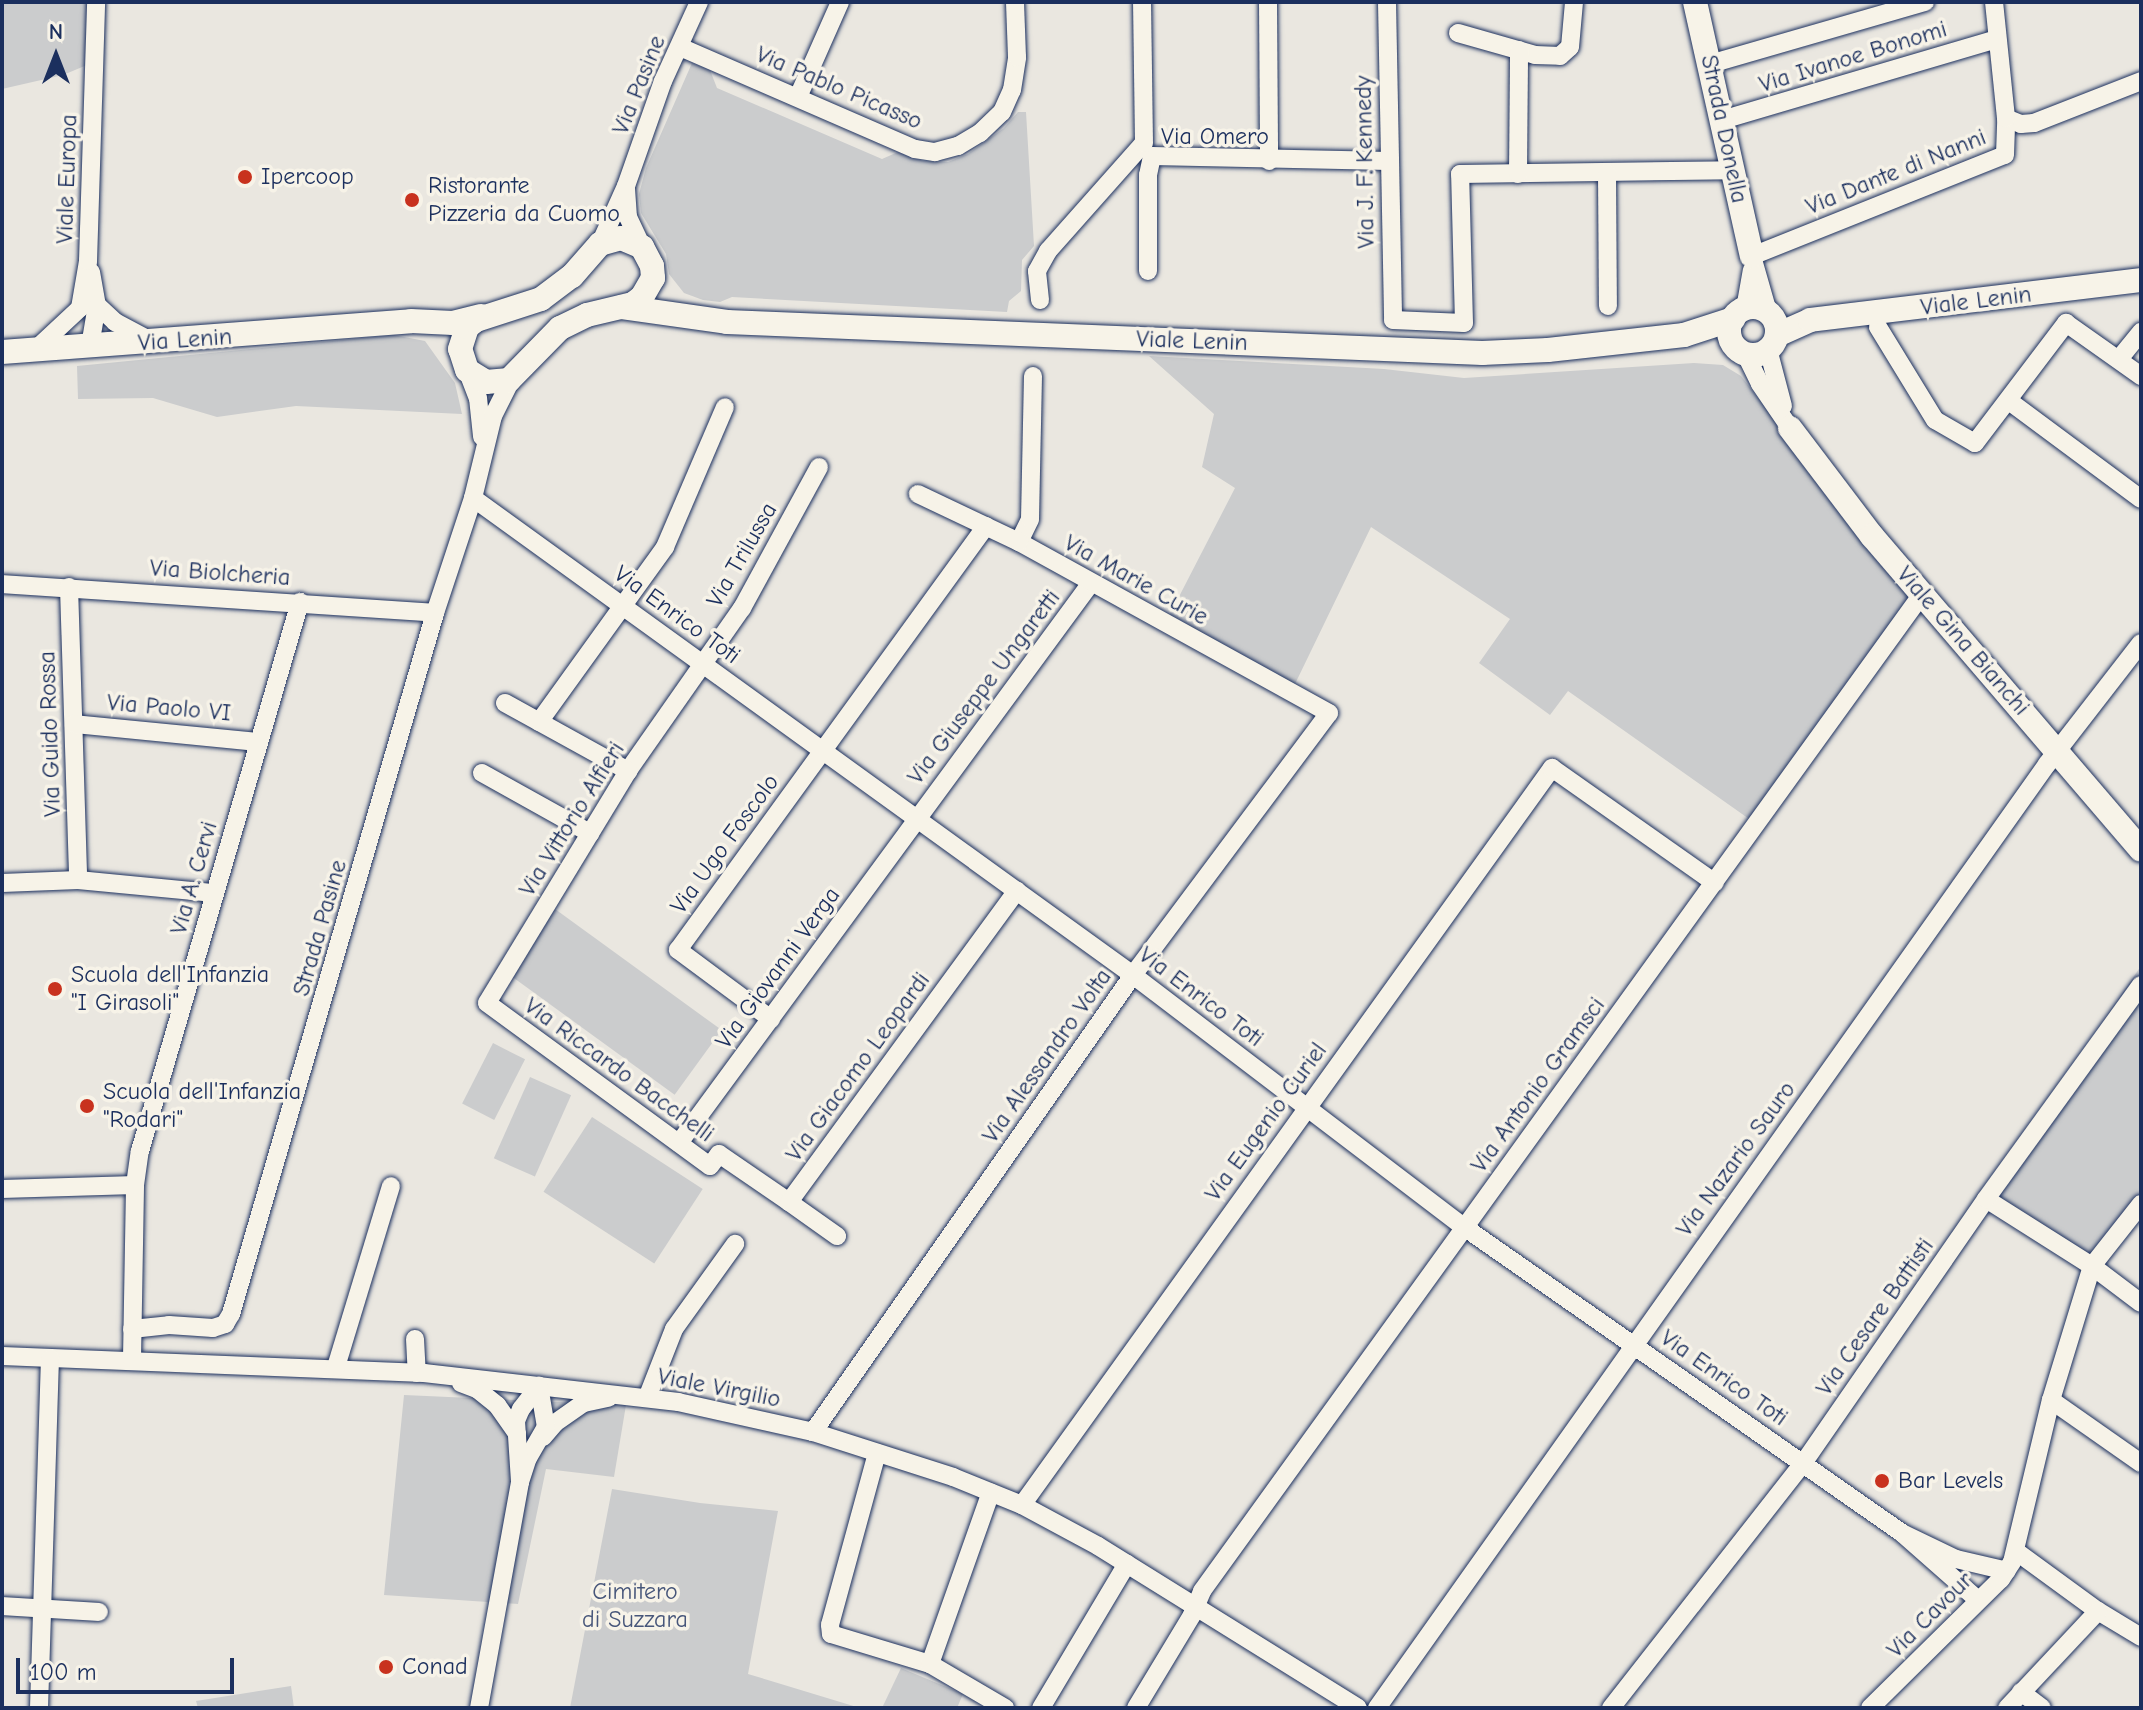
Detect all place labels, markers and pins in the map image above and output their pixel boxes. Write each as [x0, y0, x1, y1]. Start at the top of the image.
place label: Ipercoop [261, 163, 354, 191]
marker: Ipercoop [236, 168, 254, 186]
place label: Ristorante Pizzeria da Cuomo [428, 172, 620, 228]
marker: Ristorante Pizzeria da Cuomo [403, 191, 421, 209]
place label: Scuola dell'Infanzia "I Girasoli" [71, 961, 269, 1017]
marker: Scuola dell'Infanzia "I Girasoli" [46, 980, 64, 998]
place label: Scuola dell'Infanzia "Rodari" [103, 1078, 301, 1134]
marker: Scuola dell'Infanzia "Rodari" [78, 1097, 96, 1115]
place label: Bar Levels [1898, 1467, 2003, 1495]
marker: Bar Levels [1873, 1472, 1891, 1490]
place label: Conad [402, 1653, 468, 1681]
marker: Conad [377, 1658, 395, 1676]

